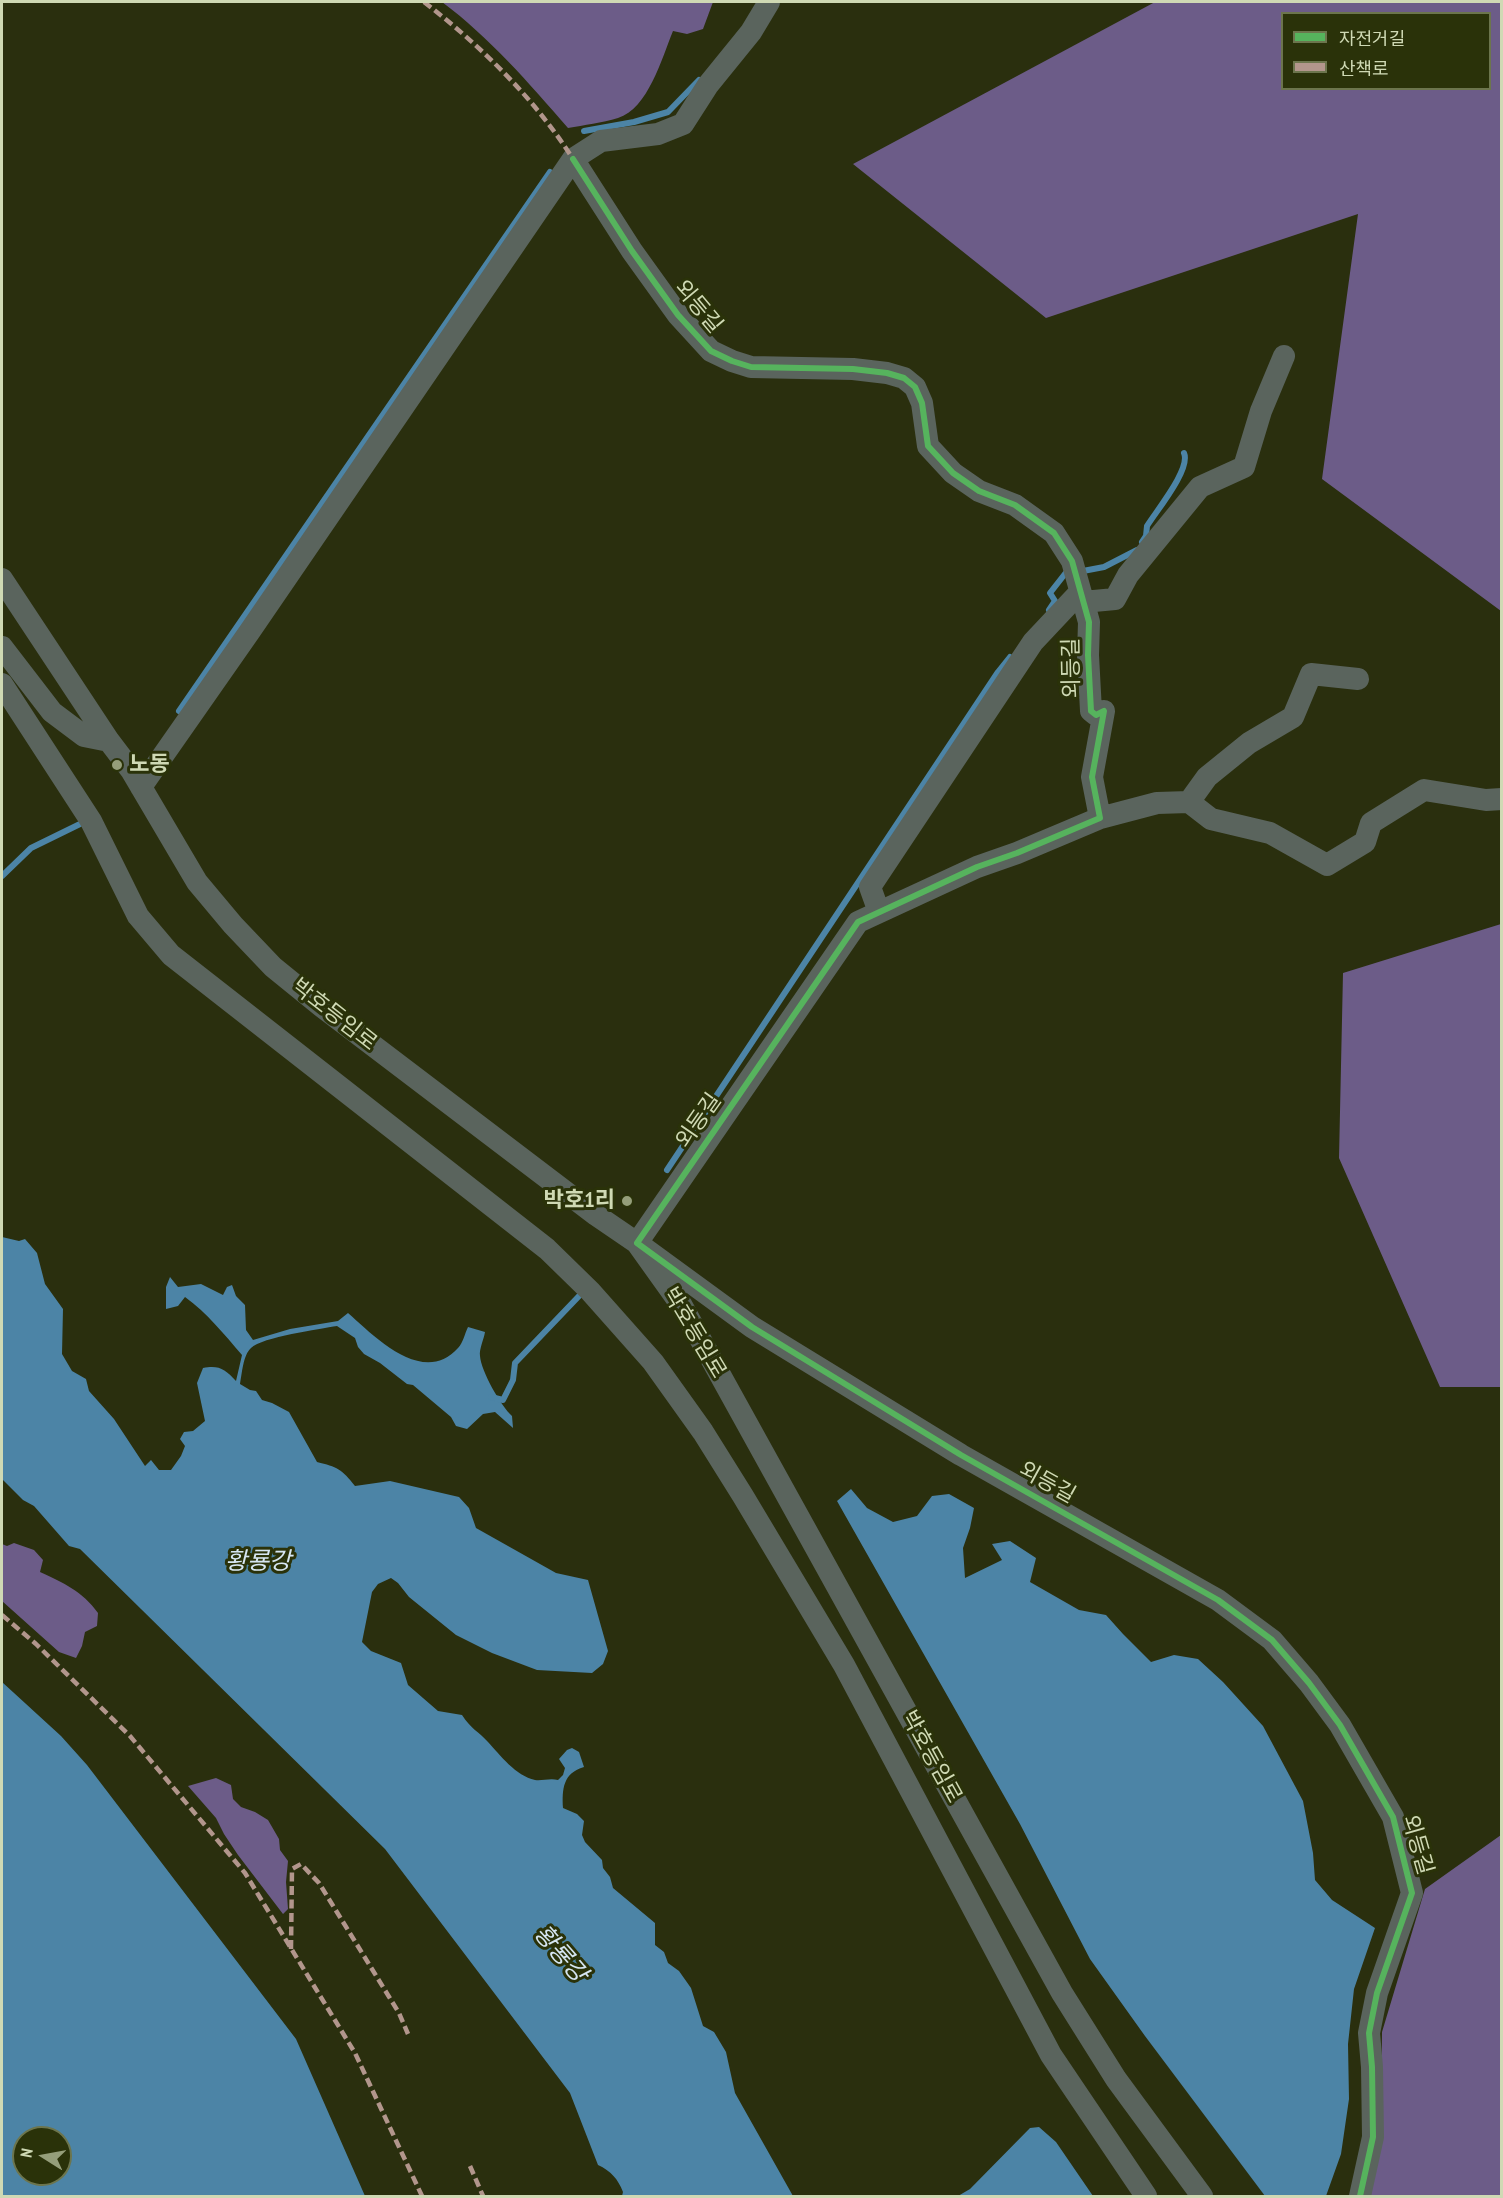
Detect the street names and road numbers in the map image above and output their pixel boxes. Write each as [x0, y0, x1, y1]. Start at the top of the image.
street label: 외등길 [668, 275, 728, 339]
street label: 외등길 [1058, 637, 1086, 699]
street label: 박호등임로 [286, 973, 382, 1057]
street label: 외등길 [671, 1089, 727, 1153]
street label: 박호등임로 [657, 1283, 731, 1383]
street label: 외등길 [1014, 1457, 1080, 1509]
street label: 박호등임로 [895, 1706, 967, 1808]
street label: 외등길 [1396, 1812, 1438, 1878]

